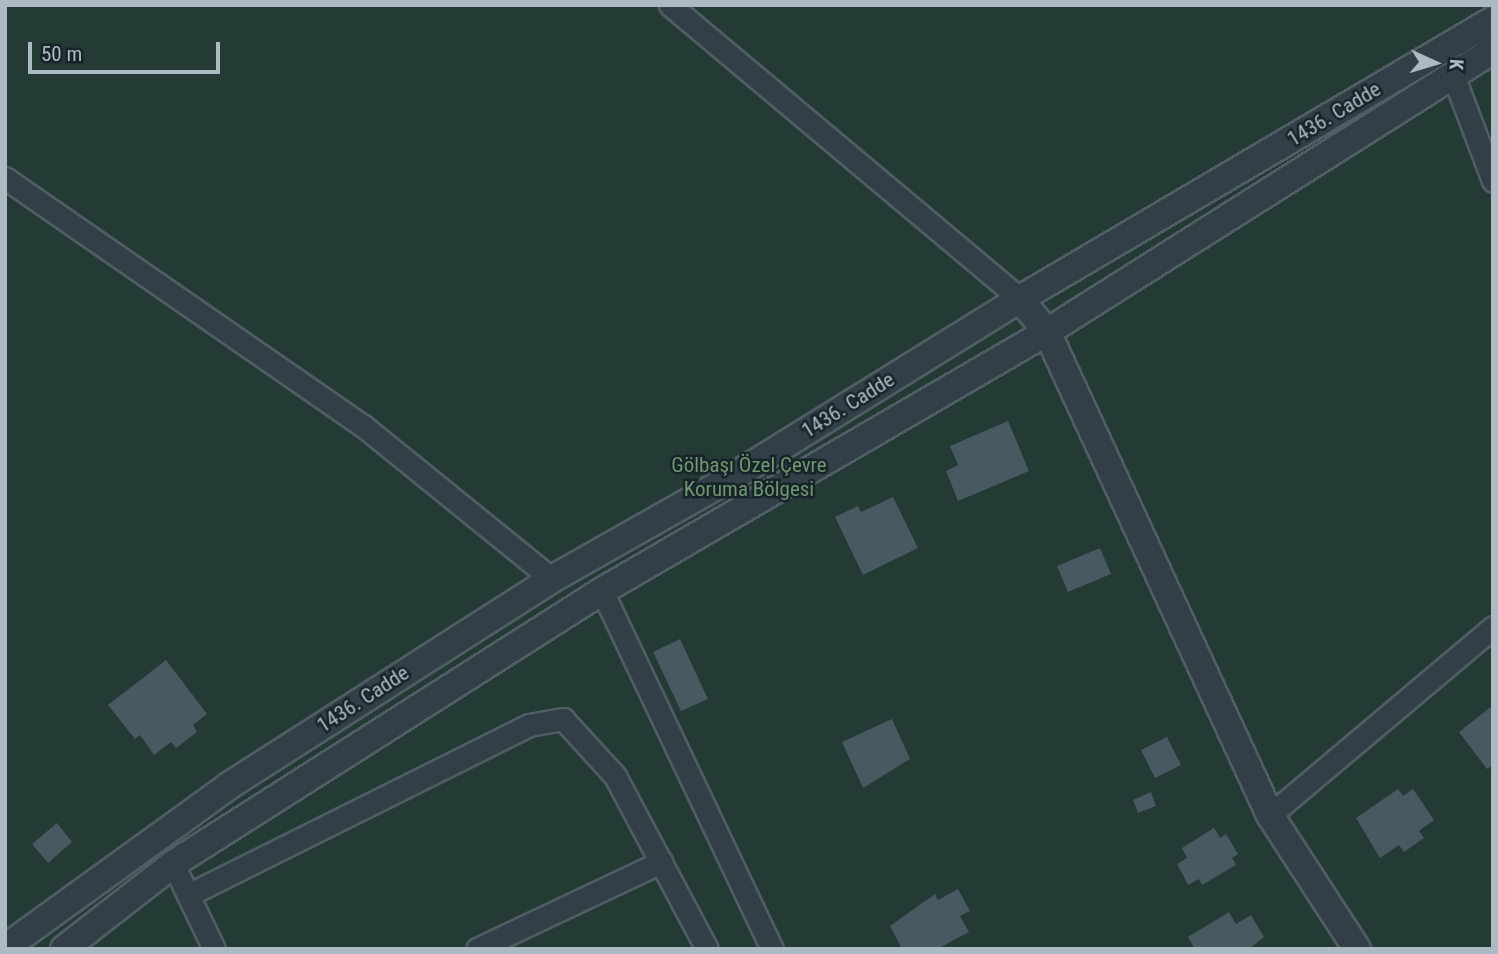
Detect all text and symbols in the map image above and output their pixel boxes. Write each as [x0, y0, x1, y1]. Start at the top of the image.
scale bar [32, 28, 224, 72]
north arrow [1400, 28, 1470, 98]
text: 50 m [41, 42, 82, 66]
text: K [1445, 58, 1468, 71]
street label: 1436. Cadde [1283, 76, 1385, 152]
street label: 1436. Cadde [797, 367, 899, 443]
park label: Gölbaşı Özel Çevre Koruma Bölgesi [671, 452, 827, 502]
street label: 1436. Cadde [312, 660, 414, 738]

